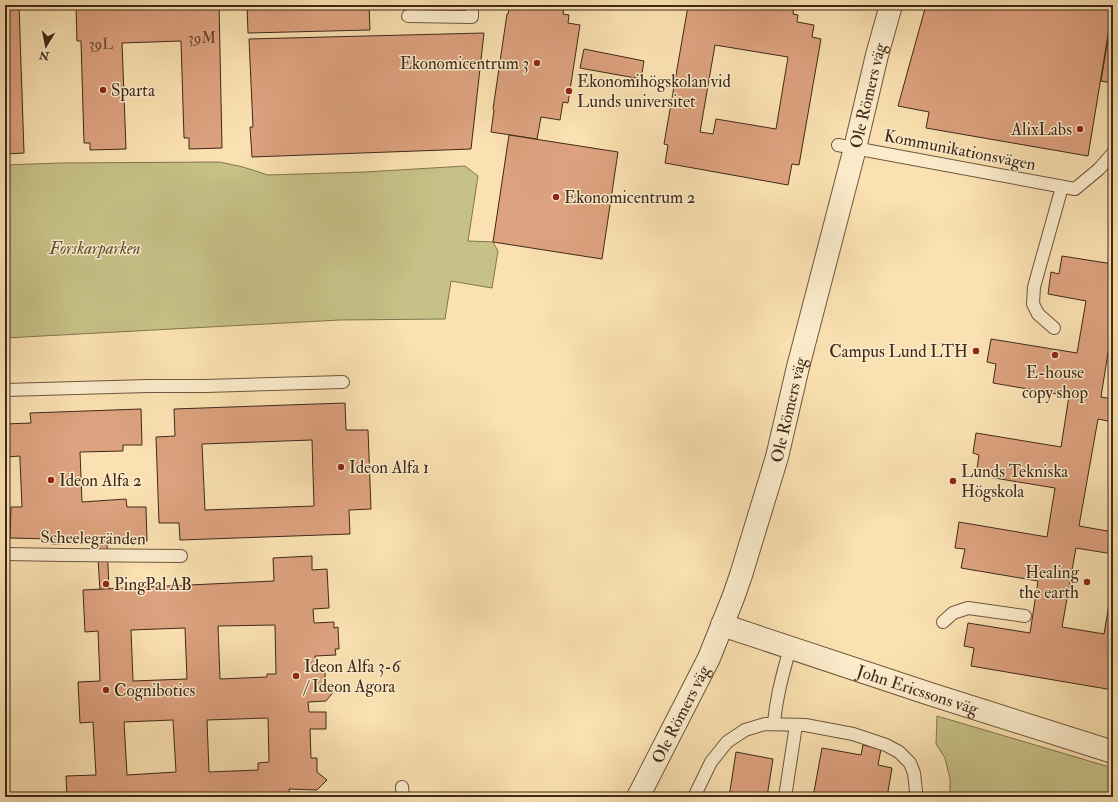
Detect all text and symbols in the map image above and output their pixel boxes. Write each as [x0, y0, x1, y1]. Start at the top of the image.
north arrow [26, 26, 66, 66]
house number: 39M [188, 29, 216, 48]
house number: 39L [89, 35, 113, 54]
street label: Ole Römers väg [845, 40, 891, 150]
text: N [37, 48, 51, 63]
place label: Ekonomicentrum 3 [400, 53, 529, 74]
marker: Ekonomicentrum 3 [532, 58, 542, 68]
place label: Ekonomihögskolan vid Lunds universitet [577, 71, 732, 112]
place label: Sparta [111, 80, 156, 102]
marker: Sparta [98, 85, 108, 95]
marker: Ekonomihögskolan vid Lunds universitet [564, 86, 574, 96]
place label: AlixLabs [1010, 119, 1072, 140]
marker: AlixLabs [1075, 124, 1085, 134]
street label: Kommunikationsvägen [882, 125, 1038, 175]
place label: Ekonomicentrum 2 [564, 187, 696, 208]
marker: Ekonomicentrum 2 [551, 192, 561, 202]
park label: Forskarparken [48, 238, 141, 259]
place label: Campus Lund LTH [829, 341, 968, 363]
marker: Campus Lund LTH [971, 346, 981, 356]
marker: E-house copy shop [1050, 350, 1060, 360]
street label: Ole Römers väg [766, 354, 811, 464]
place label: E-house copy shop [1022, 362, 1088, 404]
place label: Ideon Alfa 1 [349, 457, 429, 478]
place label: Lunds Tekniska Högskola [961, 461, 1069, 502]
marker: Ideon Alfa 1 [336, 462, 346, 472]
place label: Ideon Alfa 2 [59, 470, 142, 491]
marker: Ideon Alfa 2 [46, 475, 56, 485]
marker: Lunds Tekniska Högskola [948, 476, 958, 486]
street label: Scheelegränden [40, 527, 146, 549]
place label: Healing the earth [1019, 562, 1080, 603]
place label: PingPal AB [114, 574, 192, 595]
marker: Healing the earth [1082, 577, 1092, 587]
marker: PingPal AB [101, 579, 111, 589]
place label: Ideon Alfa 3-6 / Ideon Agora [302, 656, 402, 697]
street label: John Ericssons väg [853, 660, 982, 719]
street label: Ole Römers väg [646, 661, 714, 767]
marker: Ideon Alfa 3-6 / Ideon Agora [291, 671, 301, 681]
place label: Cognibotics [114, 680, 196, 701]
marker: Cognibotics [101, 685, 111, 695]

